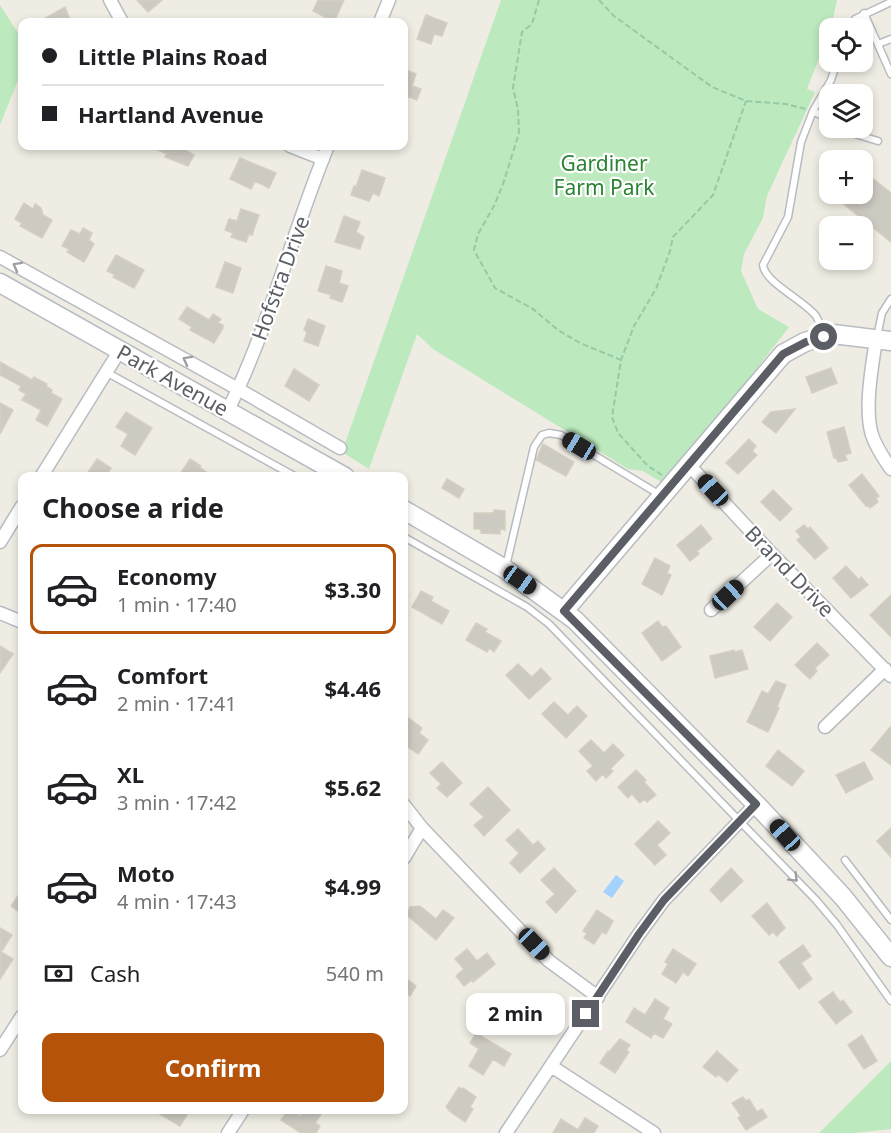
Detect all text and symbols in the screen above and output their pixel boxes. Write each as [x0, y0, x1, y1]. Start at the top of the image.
map controls [819, 18, 873, 270]
button: locate [819, 18, 873, 72]
text: Little Plains Road [78, 41, 268, 71]
button: layers [819, 84, 873, 138]
text: Hartland Avenue [78, 99, 264, 129]
park label: Gardiner Farm Park [554, 149, 655, 201]
button: + [819, 150, 873, 204]
street label: Hofstra Drive [245, 212, 315, 344]
button: − [819, 216, 873, 270]
one-way arrow [12, 262, 23, 273]
route start [810, 323, 837, 350]
street label: Park Avenue [112, 338, 234, 422]
one-way arrow [183, 356, 193, 367]
car [559, 429, 599, 463]
car [694, 471, 732, 509]
text: Choose a ride [42, 489, 224, 526]
street label: Brand Drive [739, 519, 841, 623]
text: Economy [117, 561, 216, 591]
icon: car [45, 562, 99, 616]
car [500, 562, 540, 598]
text: $3.30 [324, 574, 381, 604]
car [709, 576, 747, 614]
text: 1 min · 17:40 [117, 591, 237, 618]
text: Comfort [117, 660, 208, 690]
icon: car [45, 661, 99, 715]
text: $4.46 [324, 673, 381, 703]
text: 2 min · 17:41 [117, 690, 237, 717]
text: XL [117, 759, 144, 789]
icon: car [45, 760, 99, 814]
text: $5.62 [324, 772, 381, 802]
text: 3 min · 17:42 [117, 789, 237, 816]
car [766, 816, 804, 854]
text: Moto [117, 858, 175, 888]
icon: car [45, 859, 99, 913]
text: $4.99 [324, 871, 381, 901]
one-way arrow [787, 871, 798, 882]
text: 4 min · 17:43 [117, 888, 237, 915]
car [515, 925, 553, 963]
icon: cash [42, 957, 75, 990]
text: Cash [90, 958, 140, 988]
text: 540 m [326, 960, 384, 987]
callout: 2 min [466, 993, 565, 1035]
text: 2 min [488, 1000, 543, 1027]
route end [572, 1000, 599, 1027]
button: Confirm [42, 1033, 384, 1102]

